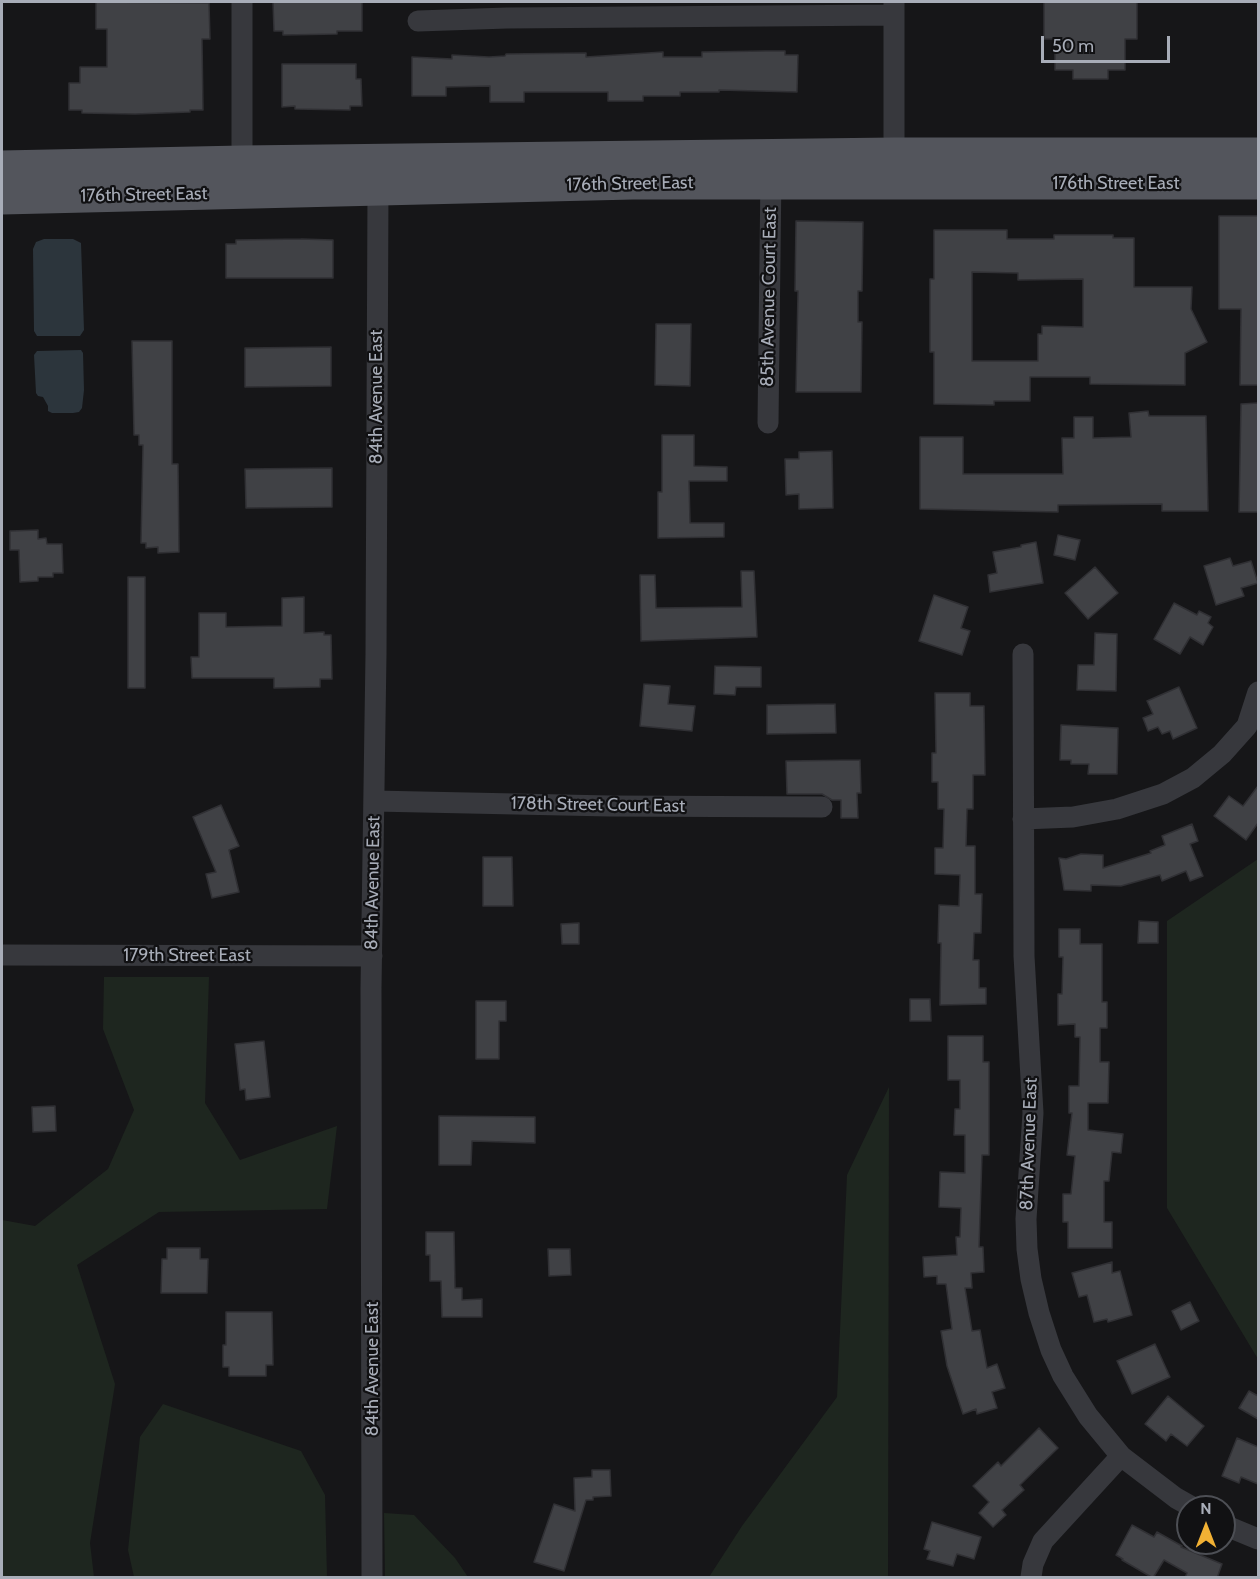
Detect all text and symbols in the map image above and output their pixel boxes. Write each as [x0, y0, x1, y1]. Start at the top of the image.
scale bar [1044, 24, 1173, 62]
text: 50 m [1052, 35, 1094, 57]
street label: 176th Street East [566, 172, 694, 196]
street label: 176th Street East [1052, 173, 1180, 195]
street label: 176th Street East [80, 183, 208, 207]
street label: 85th Avenue Court East [757, 207, 781, 387]
street label: 84th Avenue East [366, 330, 388, 464]
street label: 178th Street Court East [511, 793, 685, 817]
street label: 84th Avenue East [361, 816, 385, 950]
street label: 179th Street East [123, 945, 251, 967]
street label: 87th Avenue East [1016, 1077, 1042, 1211]
street label: 84th Avenue East [362, 1302, 384, 1436]
north arrow [1176, 1495, 1236, 1555]
text: N [1200, 1499, 1212, 1518]

